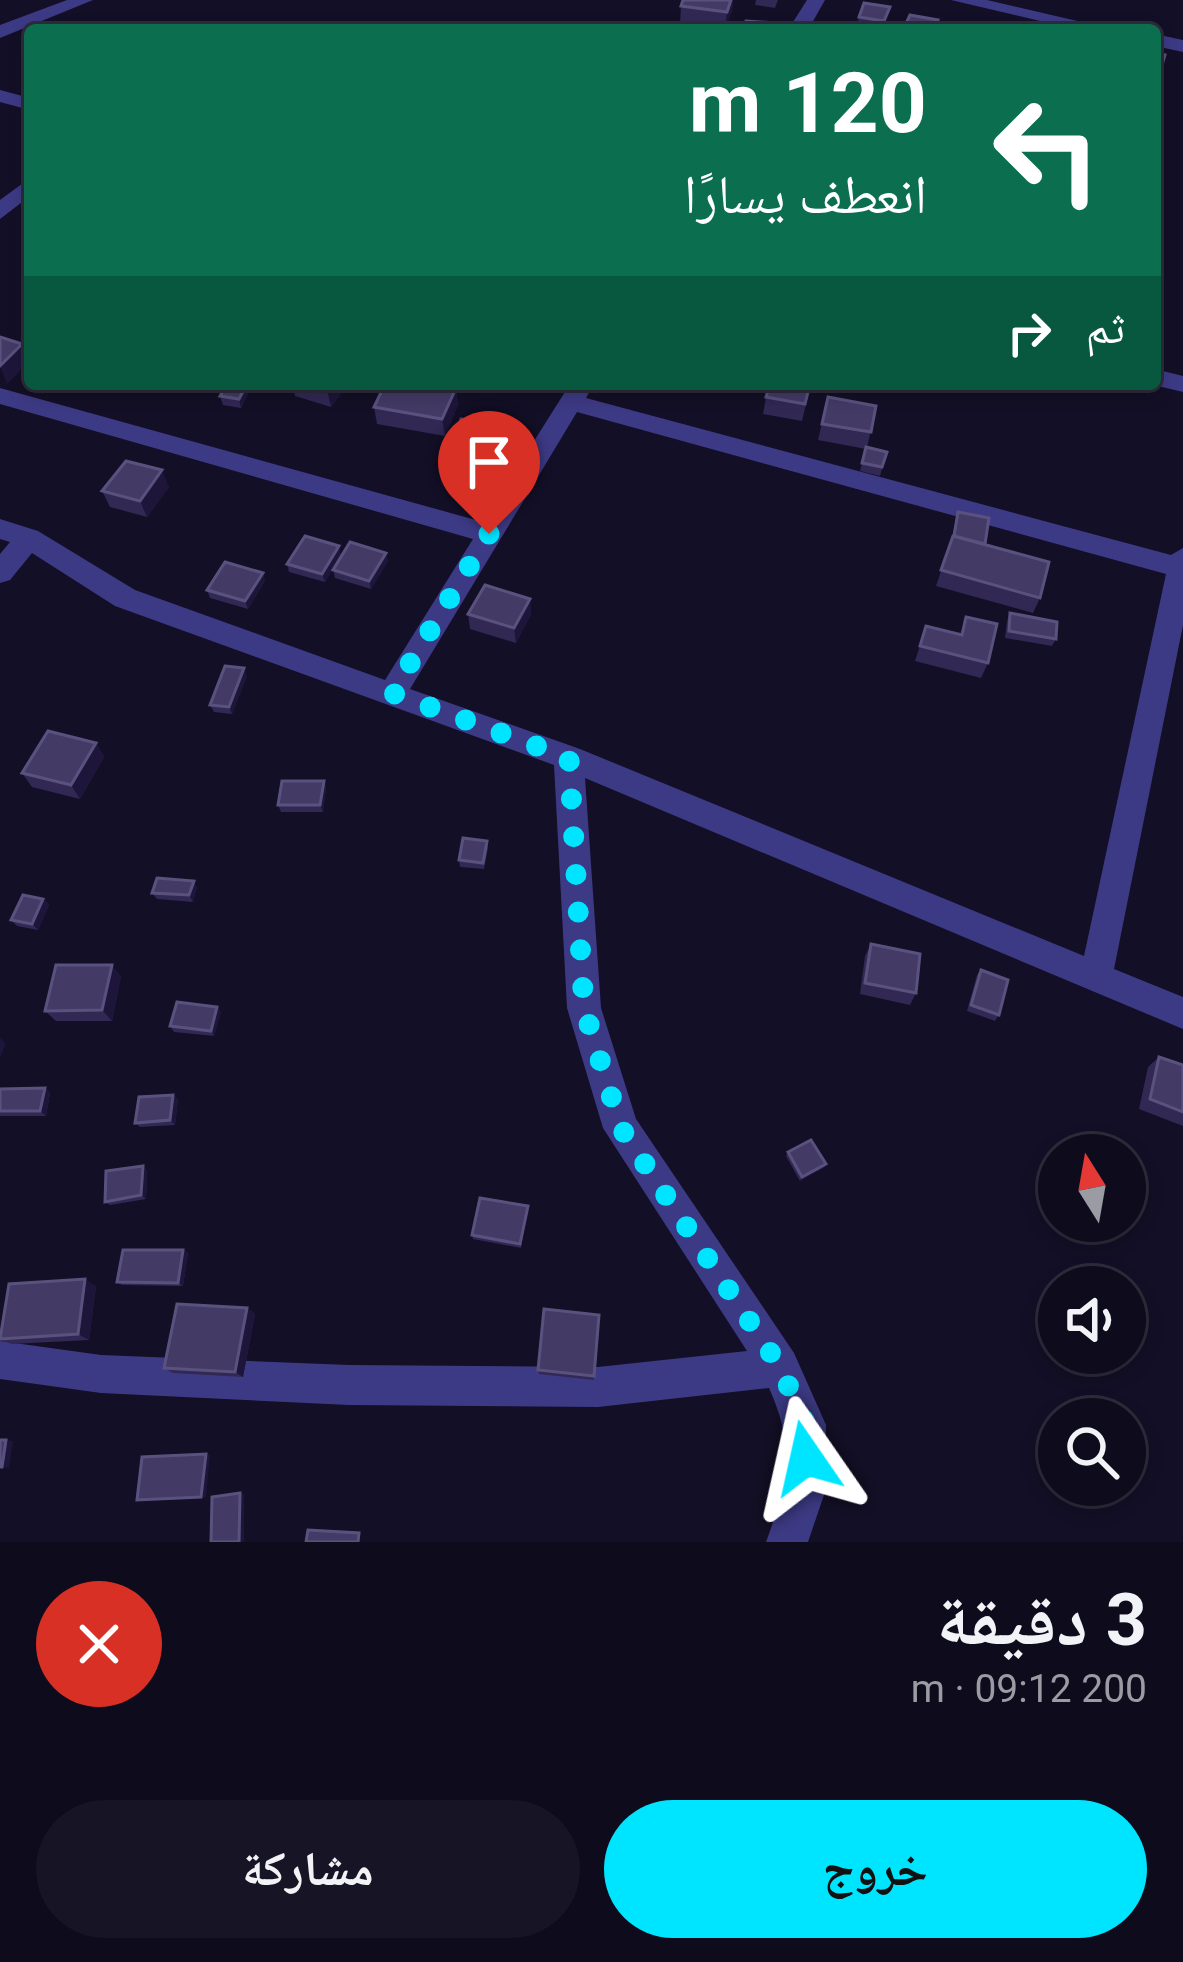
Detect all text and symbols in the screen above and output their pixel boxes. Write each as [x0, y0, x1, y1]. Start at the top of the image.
text: 120 m [689, 54, 927, 153]
icon: left [969, 72, 1125, 228]
text: انعطف يسارًا [684, 163, 927, 226]
icon: right [996, 300, 1062, 366]
text: ثم [1086, 301, 1125, 354]
pin [438, 411, 540, 534]
icon: arrive [456, 429, 522, 495]
north arrow [1038, 1134, 1146, 1242]
map controls [1038, 1134, 1146, 1506]
button: sound [1038, 1266, 1146, 1374]
position arrow [743, 1395, 869, 1521]
button: search [1038, 1398, 1146, 1506]
text: 3 دقيقة [937, 1578, 1147, 1663]
button: close [36, 1581, 162, 1707]
text: 200 m · 09:12 [911, 1666, 1147, 1712]
button: مشاركة [36, 1800, 580, 1938]
button: خروج [604, 1800, 1147, 1938]

